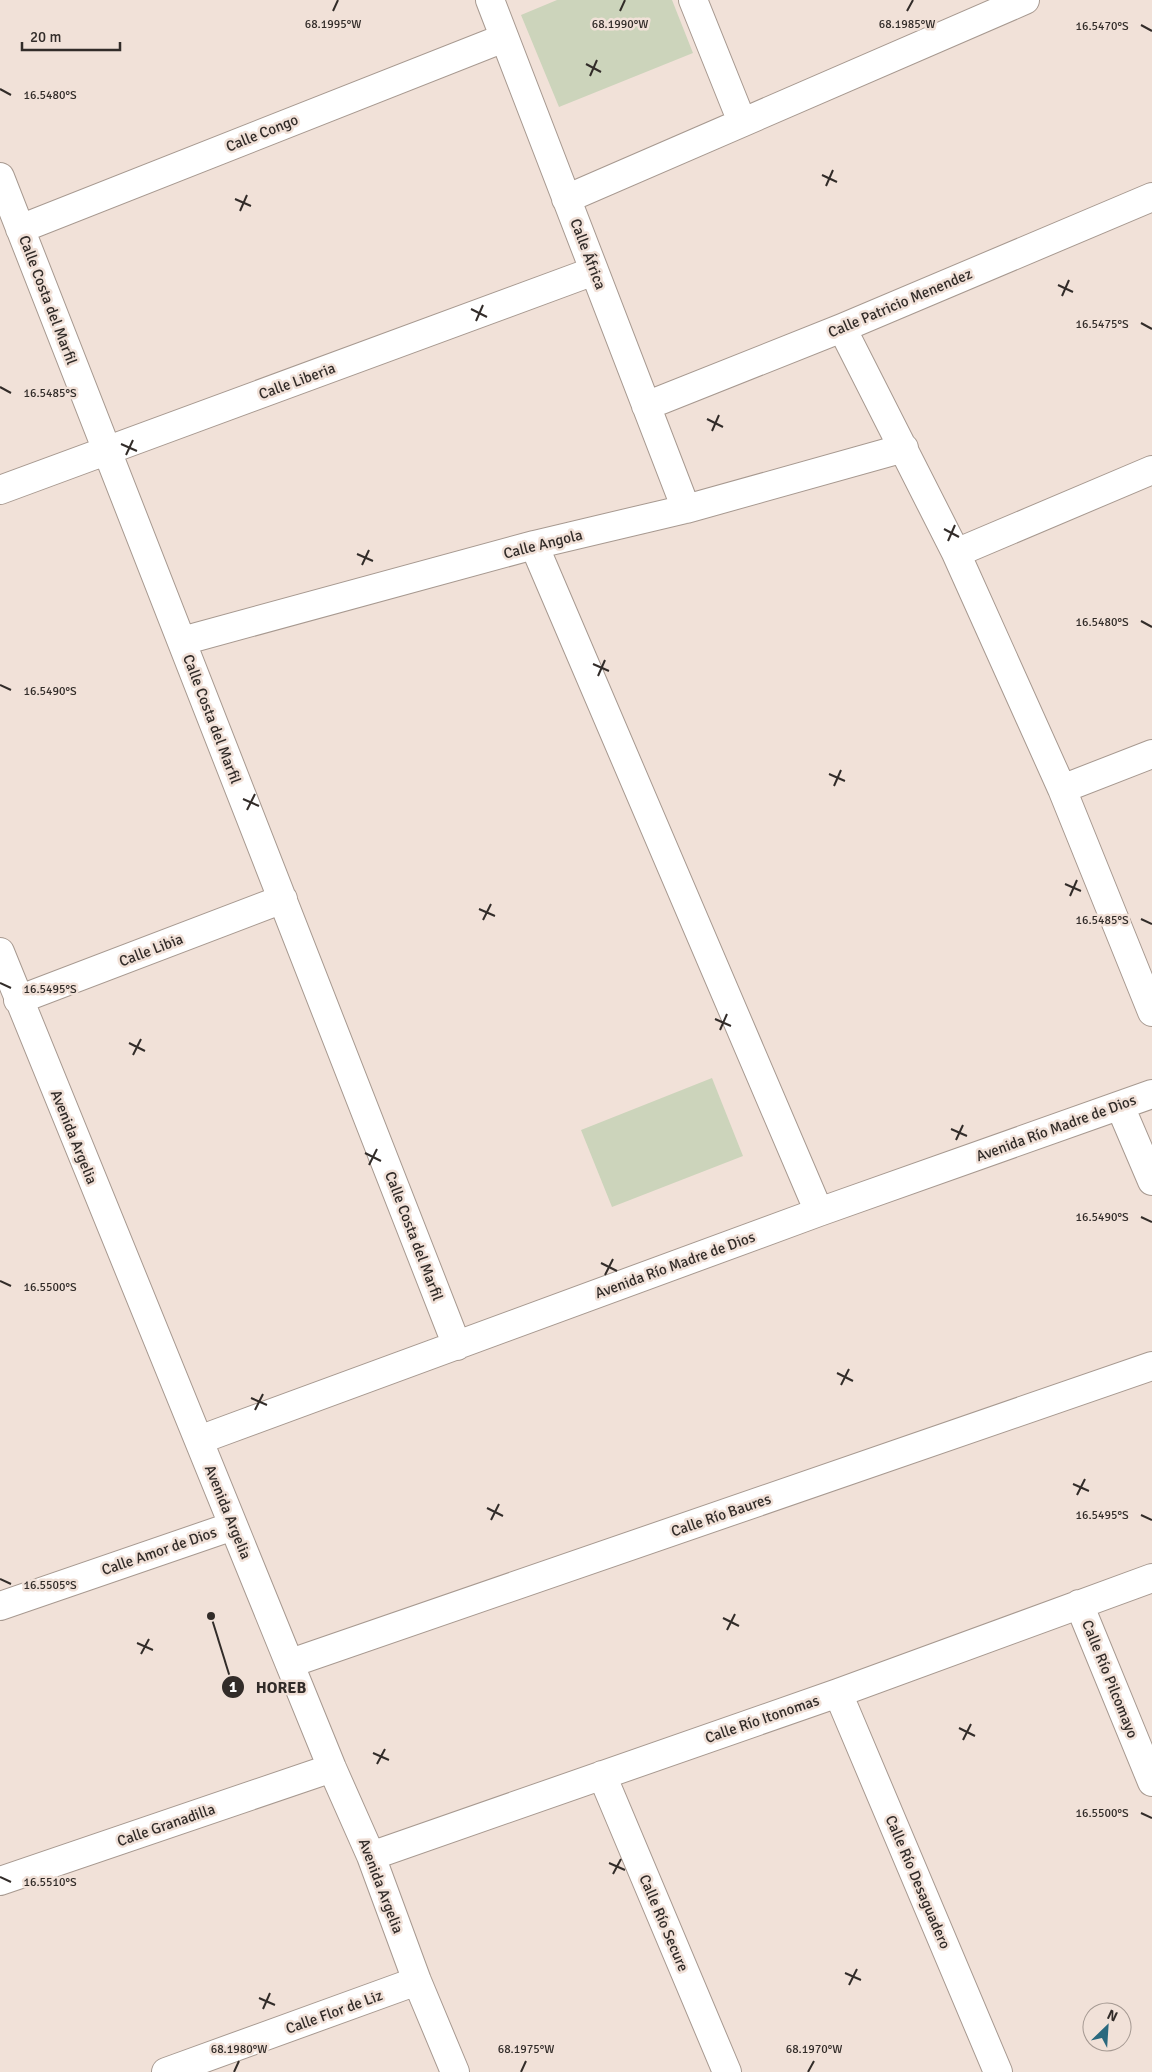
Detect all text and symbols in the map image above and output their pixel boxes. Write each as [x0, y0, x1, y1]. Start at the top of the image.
text: 68.1995°W [305, 17, 361, 32]
text: 68.1990°W [592, 17, 648, 32]
text: 68.1985°W [879, 17, 935, 32]
text: 16.5470°S [1075, 19, 1129, 34]
scale bar [22, 20, 120, 52]
text: 20 m [30, 28, 61, 46]
text: 16.5480°S [23, 88, 77, 103]
street label: Calle Congo [223, 110, 301, 156]
street label: Calle África [566, 216, 611, 292]
street label: Calle Costa del Marfil [15, 233, 81, 367]
street label: Calle Patricio Menendez [825, 264, 975, 341]
text: 16.5475°S [1075, 317, 1129, 332]
street label: Calle Liberia [256, 359, 338, 403]
text: 16.5485°S [23, 386, 77, 401]
street label: Calle Angola [502, 525, 584, 563]
text: 16.5480°S [1075, 615, 1129, 630]
street label: Calle Costa del Marfil [179, 652, 245, 786]
text: 16.5490°S [23, 684, 77, 699]
text: 16.5485°S [1075, 913, 1129, 928]
street label: Calle Libia [116, 930, 186, 970]
text: 16.5495°S [23, 982, 77, 997]
street label: Avenida Argelia [47, 1087, 101, 1187]
street label: Avenida Río Madre de Dios [974, 1091, 1139, 1165]
street label: Calle Costa del Marfil [381, 1169, 447, 1303]
text: 16.5490°S [1075, 1210, 1129, 1225]
street label: Avenida Río Madre de Dios [593, 1228, 758, 1302]
text: 16.5500°S [23, 1280, 77, 1295]
street label: Avenida Argelia [201, 1462, 255, 1562]
street label: Calle Río Baures [669, 1489, 774, 1540]
text: 16.5495°S [1075, 1508, 1129, 1523]
street label: Calle Amor de Dios [99, 1523, 219, 1579]
text: 16.5505°S [23, 1578, 77, 1593]
street label: Calle Río Pilcomayo [1078, 1617, 1142, 1741]
callout: HOREB [221, 1672, 316, 1703]
text: 1 [229, 1678, 237, 1696]
text: HOREB [256, 1678, 306, 1698]
street label: Calle Río Itonomas [703, 1691, 822, 1747]
street label: Calle Granadilla [115, 1800, 217, 1850]
text: 16.5500°S [1075, 1806, 1129, 1821]
street label: Calle Río Desaguadero [882, 1812, 954, 1952]
street label: Avenida Argelia [355, 1836, 407, 1936]
street label: Calle Río Secure [635, 1872, 693, 1974]
text: 16.5510°S [23, 1875, 77, 1890]
street label: Calle Flor de Liz [283, 1986, 385, 2038]
north arrow [1082, 2002, 1132, 2052]
text: N [1104, 2006, 1120, 2025]
text: 68.1980°W [211, 2042, 267, 2057]
text: 68.1975°W [498, 2042, 554, 2057]
text: 68.1970°W [786, 2042, 842, 2057]

